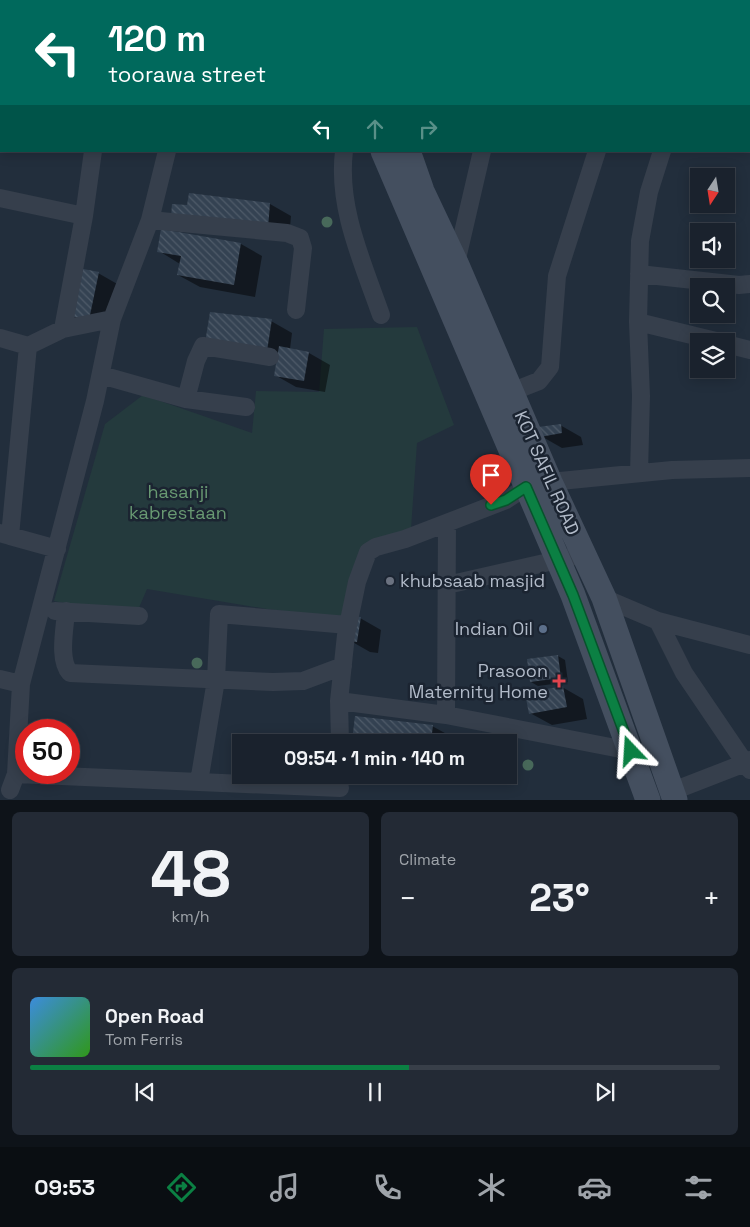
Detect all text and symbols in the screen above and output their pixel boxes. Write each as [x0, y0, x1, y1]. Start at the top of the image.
text: 120 m [108, 17, 206, 61]
icon: left [25, 20, 90, 85]
text: toorawa street [108, 60, 266, 88]
icon: left [308, 115, 336, 143]
icon: ahead [361, 115, 389, 143]
icon: right [414, 115, 442, 143]
north arrow [690, 168, 735, 212]
map controls [690, 168, 735, 378]
button: sound [690, 223, 735, 268]
button: search [690, 278, 735, 323]
button: layers [690, 333, 735, 378]
street label: KOT SAFIL ROAD [510, 407, 585, 538]
pin [470, 454, 512, 505]
icon: arrive [477, 461, 505, 489]
park label: hasanji kabrestaan [129, 480, 227, 524]
place label: khubsaab masjid [400, 569, 545, 592]
marker: khubsaab masjid [384, 575, 396, 587]
place label: Indian Oil [455, 617, 533, 640]
marker: Indian Oil [537, 623, 549, 635]
place label: Prasoon Maternity Home [409, 659, 548, 703]
marker: Prasoon Maternity Home [552, 674, 566, 688]
speed limit sign: 50 [15, 719, 80, 784]
position arrow [604, 724, 656, 776]
text: 09:54 · 1 min · 140 m [284, 746, 465, 771]
text: 48 [150, 832, 231, 915]
text: Climate [399, 849, 456, 870]
text: 23° [529, 874, 590, 922]
text: − [399, 880, 416, 916]
text: + [703, 880, 720, 916]
text: km/h [171, 906, 210, 927]
text: Open Road [105, 1004, 204, 1029]
text: Tom Ferris [105, 1029, 183, 1050]
icon: previous [131, 1078, 159, 1106]
icon: pause [361, 1078, 389, 1106]
icon: next [591, 1078, 619, 1106]
icon: directions [164, 1170, 199, 1205]
icon: music [267, 1170, 302, 1205]
icon: phone [370, 1170, 405, 1205]
icon: climate [474, 1170, 509, 1205]
icon: car [577, 1170, 612, 1205]
icon: filters [681, 1170, 716, 1205]
text: 09:53 [34, 1173, 95, 1201]

